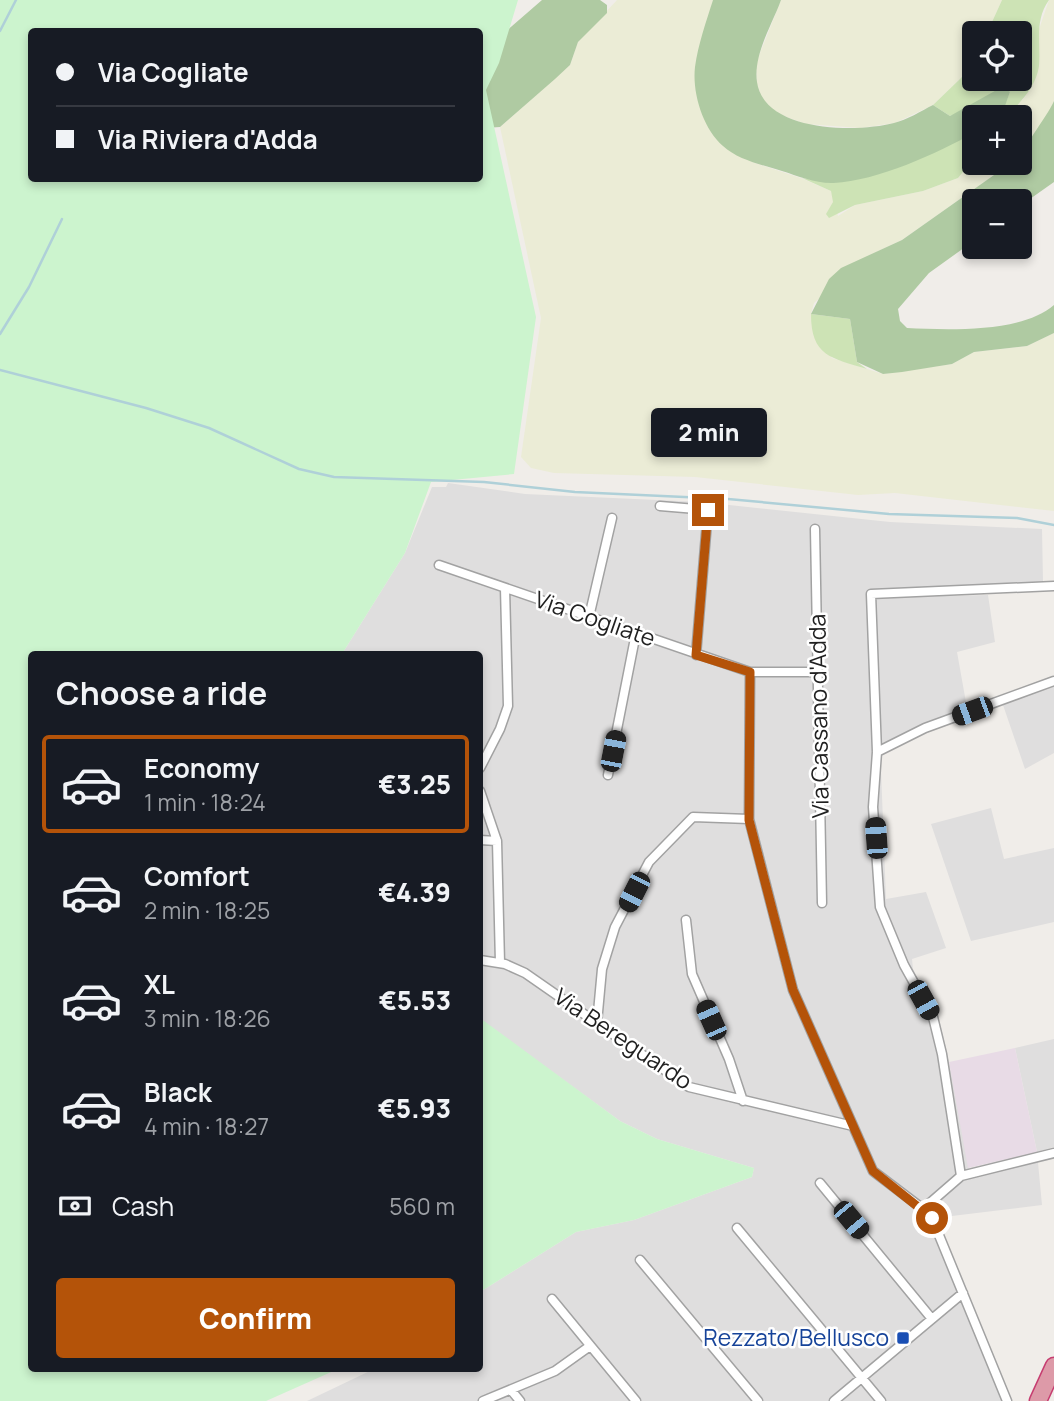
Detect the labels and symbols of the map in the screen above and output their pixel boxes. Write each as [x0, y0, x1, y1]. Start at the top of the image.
callout: 2 min [650, 408, 766, 458]
route end [692, 494, 724, 526]
street label: Via Cogliate [531, 582, 660, 654]
street label: Via Cassano d'Adda [800, 614, 836, 819]
car [949, 694, 996, 728]
car [599, 728, 628, 774]
car [865, 816, 888, 860]
car [616, 869, 653, 915]
car [904, 977, 943, 1023]
street label: Via Bereguardo [548, 980, 699, 1096]
car [693, 997, 730, 1043]
car [830, 1197, 873, 1243]
route start [916, 1202, 948, 1234]
place label: Rezzato/Bellusco [703, 1321, 889, 1353]
marker: Rezzato/Bellusco [895, 1330, 911, 1346]

